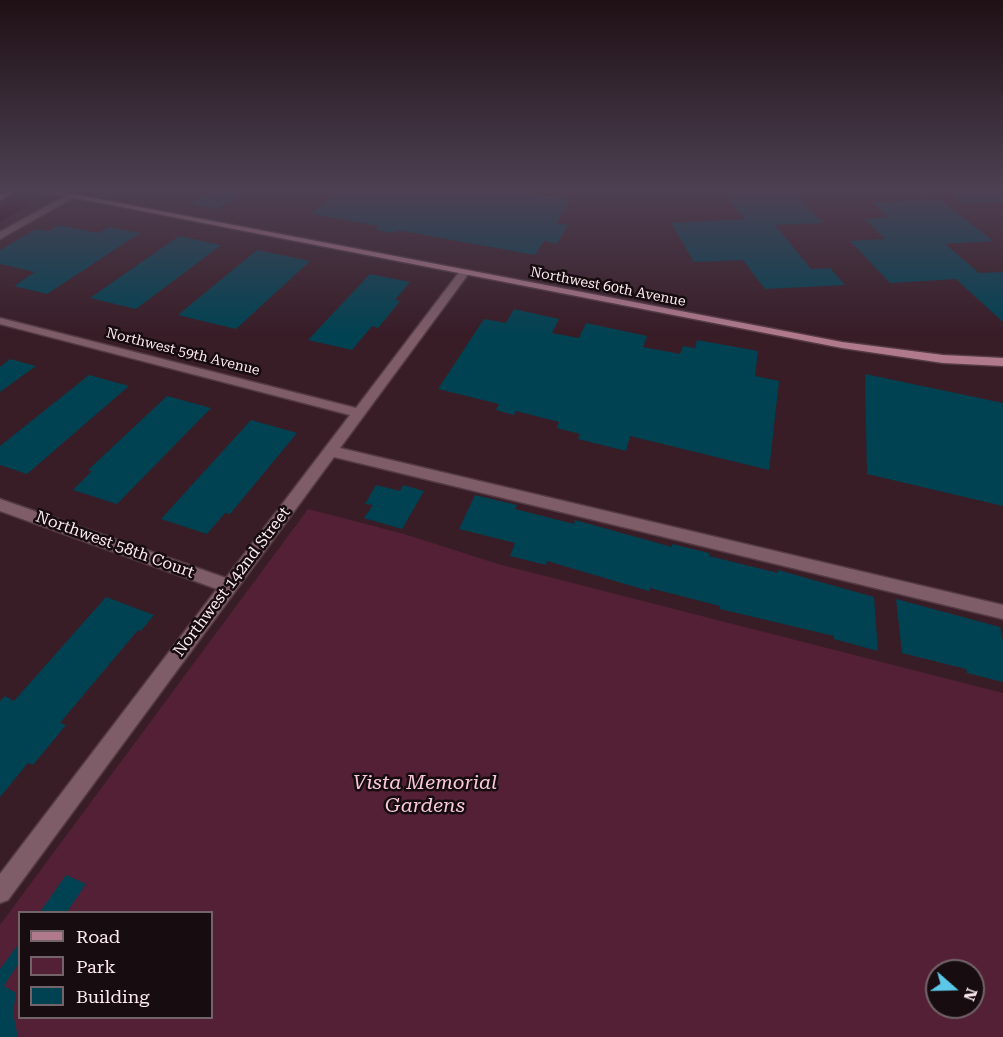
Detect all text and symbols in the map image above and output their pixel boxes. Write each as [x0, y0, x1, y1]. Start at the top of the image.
street label: Northwest 60th Avenue [529, 264, 687, 310]
street label: Northwest 59th Avenue [104, 325, 262, 379]
street label: Northwest 142nd Street [170, 503, 294, 661]
street label: Northwest 58th Court [33, 507, 197, 583]
park label: Vista Memorial Gardens [353, 771, 497, 818]
legend [18, 911, 213, 1019]
text: Road [76, 926, 120, 947]
text: Park [76, 956, 116, 977]
north arrow [925, 959, 985, 1019]
text: Building [76, 986, 150, 1007]
text: N [959, 986, 982, 1004]

